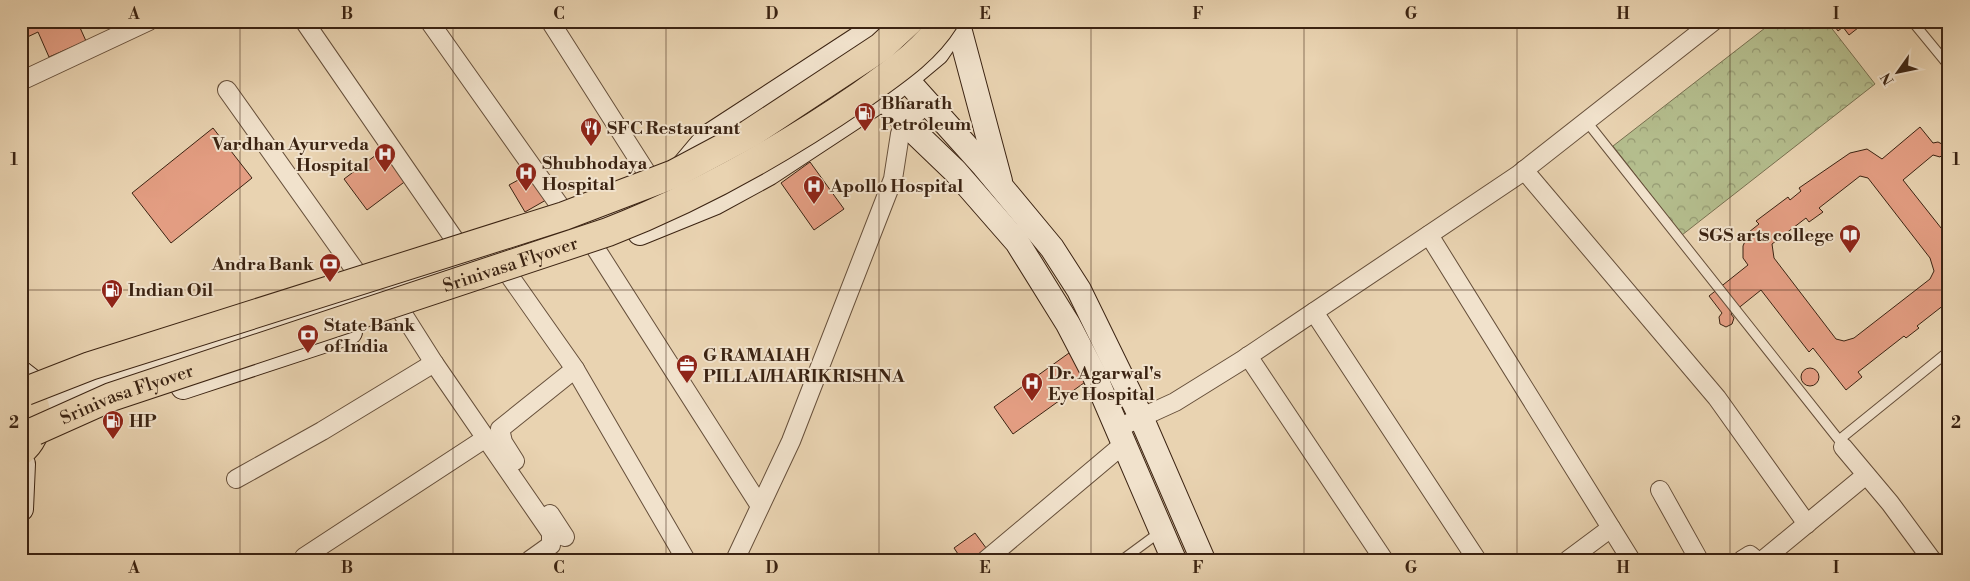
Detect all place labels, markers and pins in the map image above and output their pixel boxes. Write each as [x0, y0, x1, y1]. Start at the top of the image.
place label: Bharath Petroleum [881, 92, 972, 136]
fuel station icon: Bharath Petroleum [853, 101, 877, 132]
restaurant icon: SFC Restaurant [579, 116, 603, 147]
place label: SFC Restaurant [607, 117, 741, 140]
place label: Vardhan Ayurveda Hospital [211, 133, 369, 177]
hospital icon: Vardhan Ayurveda Hospital [373, 142, 397, 173]
place label: Shubhodaya Hospital [542, 152, 648, 196]
hospital icon: Shubhodaya Hospital [514, 161, 538, 192]
hospital icon: Apollo Hospital [802, 174, 826, 205]
place label: Apollo Hospital [829, 175, 963, 198]
library icon: SGS arts college [1838, 223, 1862, 254]
place label: SGS arts college [1699, 224, 1834, 247]
bank icon: Andra Bank [318, 252, 342, 283]
place label: Andra Bank [211, 253, 315, 276]
fuel station icon: Indian Oil [100, 278, 124, 309]
place label: Indian Oil [128, 279, 213, 302]
place label: State Bank of India [324, 314, 416, 358]
bank icon: State Bank of India [296, 323, 320, 354]
place label: G RAMAIAH PILLAI/HARIKRISHNA [703, 344, 906, 388]
office icon: G RAMAIAH PILLAI/HARIKRISHNA [675, 353, 699, 384]
place label: Dr. Agarwal's Eye Hospital [1048, 362, 1162, 406]
hospital icon: Dr. Agarwal's Eye Hospital [1020, 371, 1044, 402]
fuel station icon: HP [101, 409, 125, 440]
place label: HP [129, 410, 157, 433]

